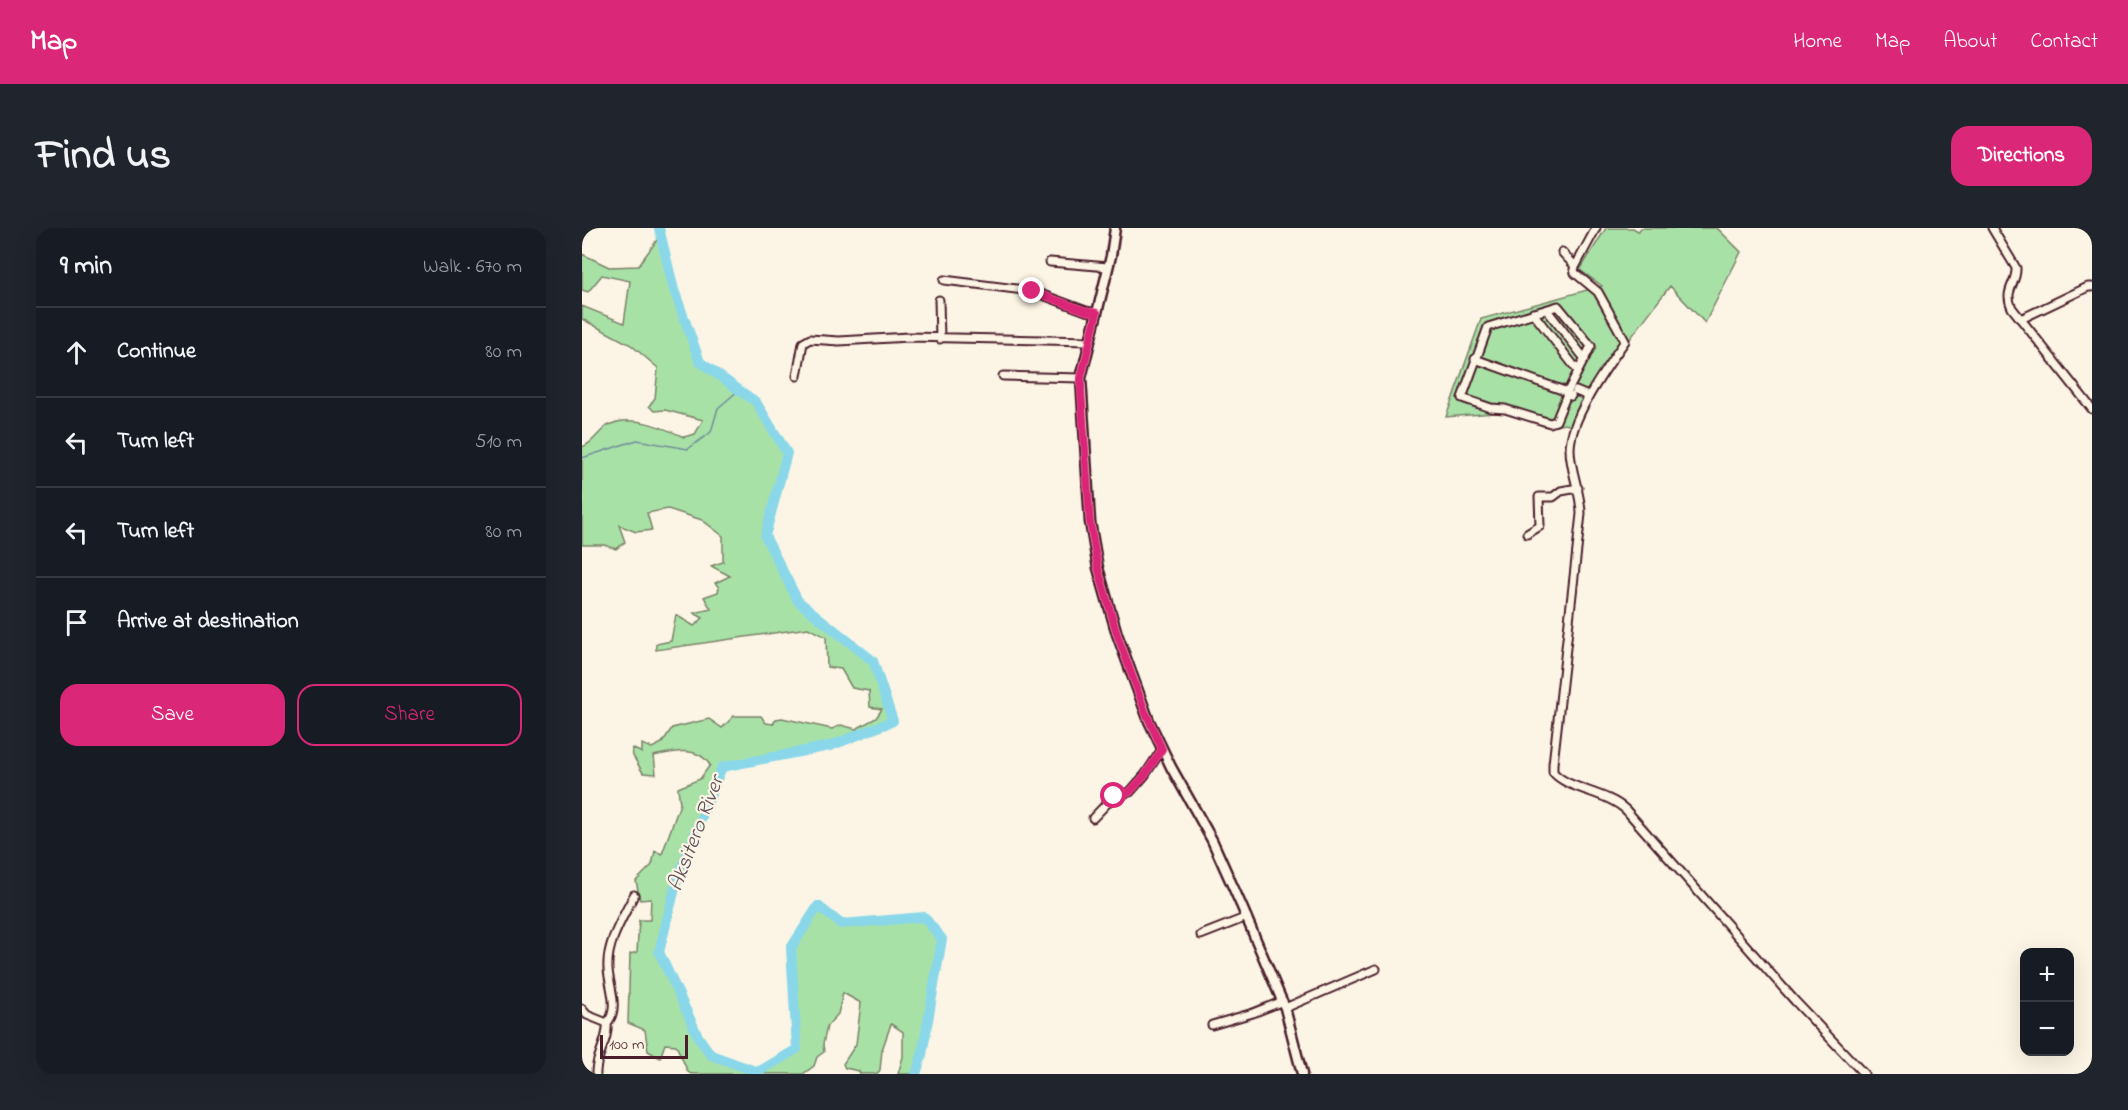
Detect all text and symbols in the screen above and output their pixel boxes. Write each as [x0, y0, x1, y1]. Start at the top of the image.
text: Map [30, 22, 77, 63]
text: Home [1793, 27, 1842, 57]
text: Map [1875, 27, 1910, 57]
text: About [1943, 27, 1997, 57]
text: Contact [2030, 27, 2098, 57]
text: Find us [36, 126, 171, 187]
button: Directions [1951, 126, 2092, 186]
text: 9 min [60, 248, 112, 286]
text: Walk · 670 m [423, 253, 522, 282]
route end [1018, 277, 1044, 303]
icon: ahead [60, 336, 93, 369]
text: Continue [117, 336, 196, 368]
text: 80 m [485, 338, 522, 367]
icon: left [60, 426, 93, 459]
text: Turn left [117, 426, 194, 458]
text: 510 m [475, 428, 522, 457]
icon: left [60, 516, 93, 549]
text: Turn left [117, 516, 194, 548]
text: 80 m [485, 518, 522, 547]
icon: arrive [60, 606, 93, 639]
text: Arrive at destination [117, 606, 299, 638]
button: Save [60, 684, 285, 746]
button: Share [297, 684, 522, 746]
water label: Aksitero River [660, 769, 735, 896]
route start [1100, 782, 1126, 808]
map controls [2020, 948, 2074, 1056]
button: + [2020, 948, 2074, 1002]
button: − [2020, 1002, 2074, 1056]
scale bar [600, 1032, 688, 1060]
text: 100 m [609, 1033, 644, 1057]

